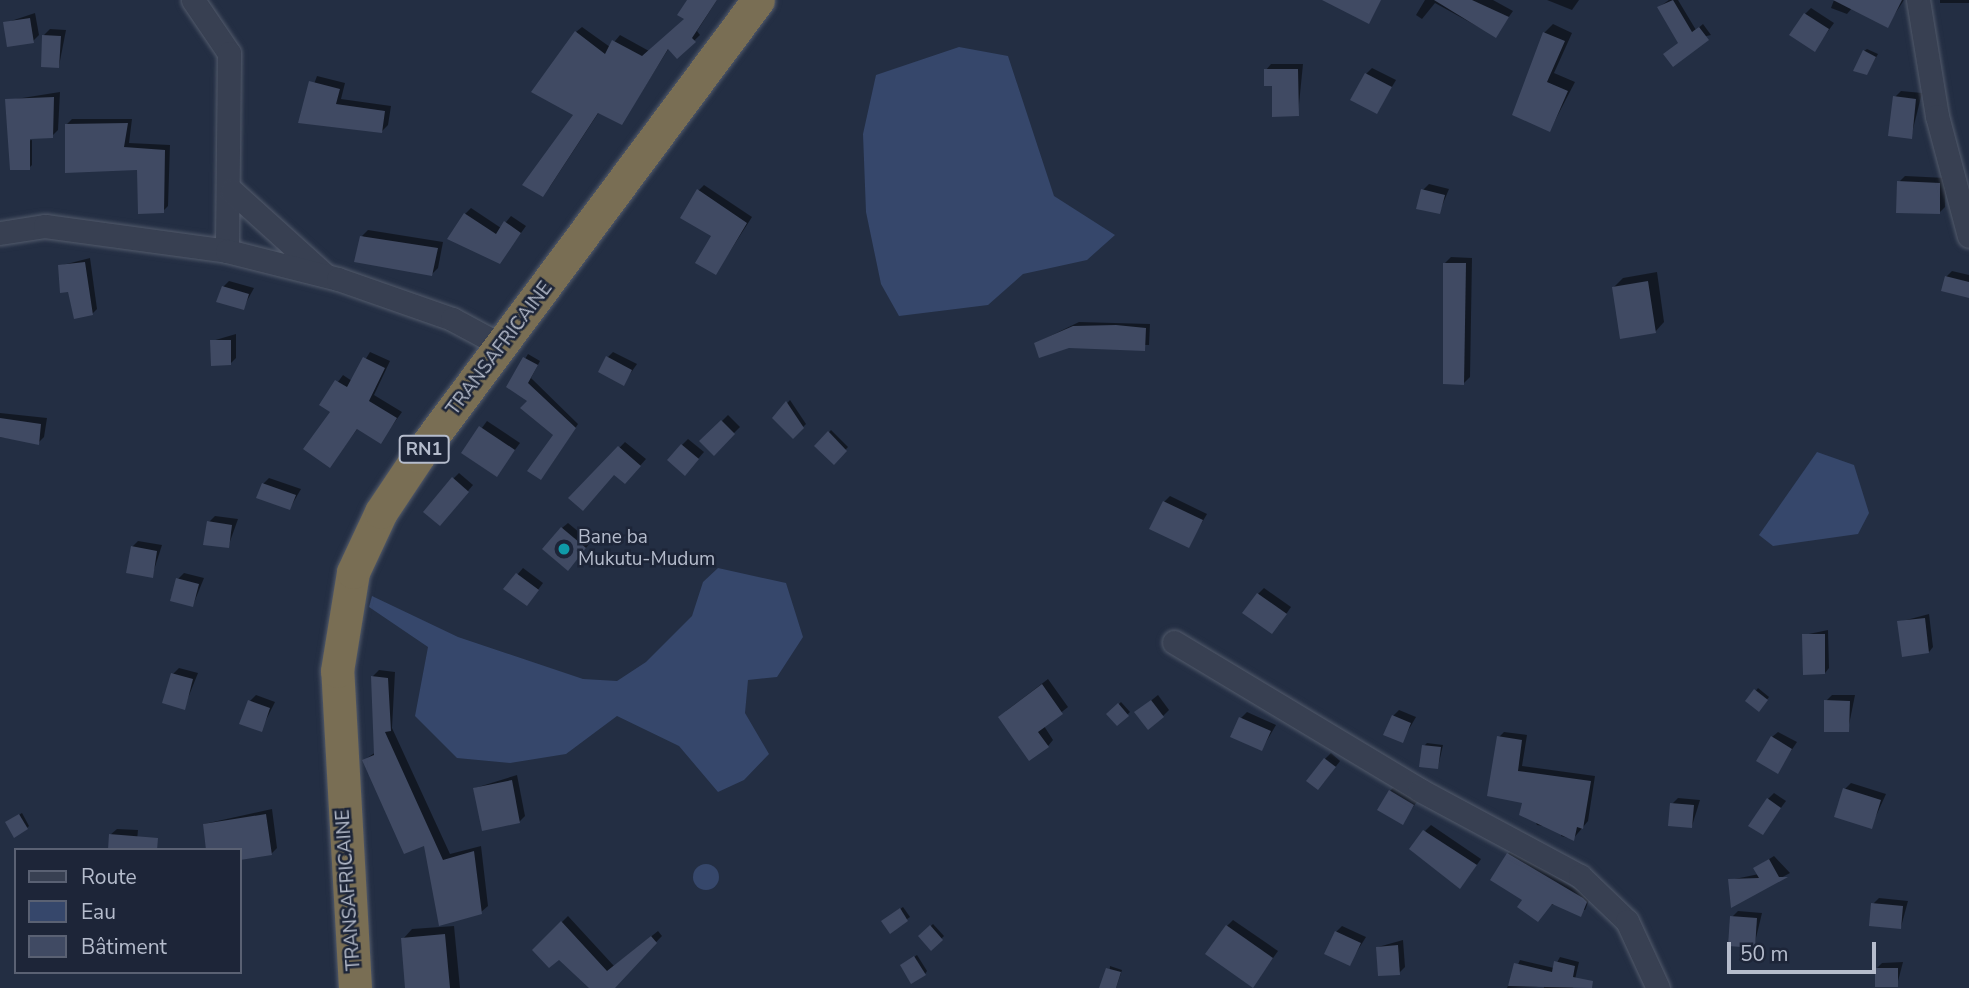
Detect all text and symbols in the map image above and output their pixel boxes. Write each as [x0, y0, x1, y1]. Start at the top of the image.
street label: TRANSAFRICAINE [442, 278, 558, 420]
road number: RN1 [398, 434, 450, 463]
place label: Bane ba Mukutu-Mudum [578, 527, 715, 571]
marker: Bane ba Mukutu-Mudum [556, 541, 572, 557]
street label: TRANSAFRICAINE [332, 809, 366, 971]
legend [14, 848, 242, 974]
text: Route [81, 863, 137, 891]
text: Eau [81, 898, 116, 926]
scale bar [1731, 928, 1880, 972]
text: Bâtiment [81, 933, 167, 961]
text: 50 m [1740, 940, 1789, 968]

